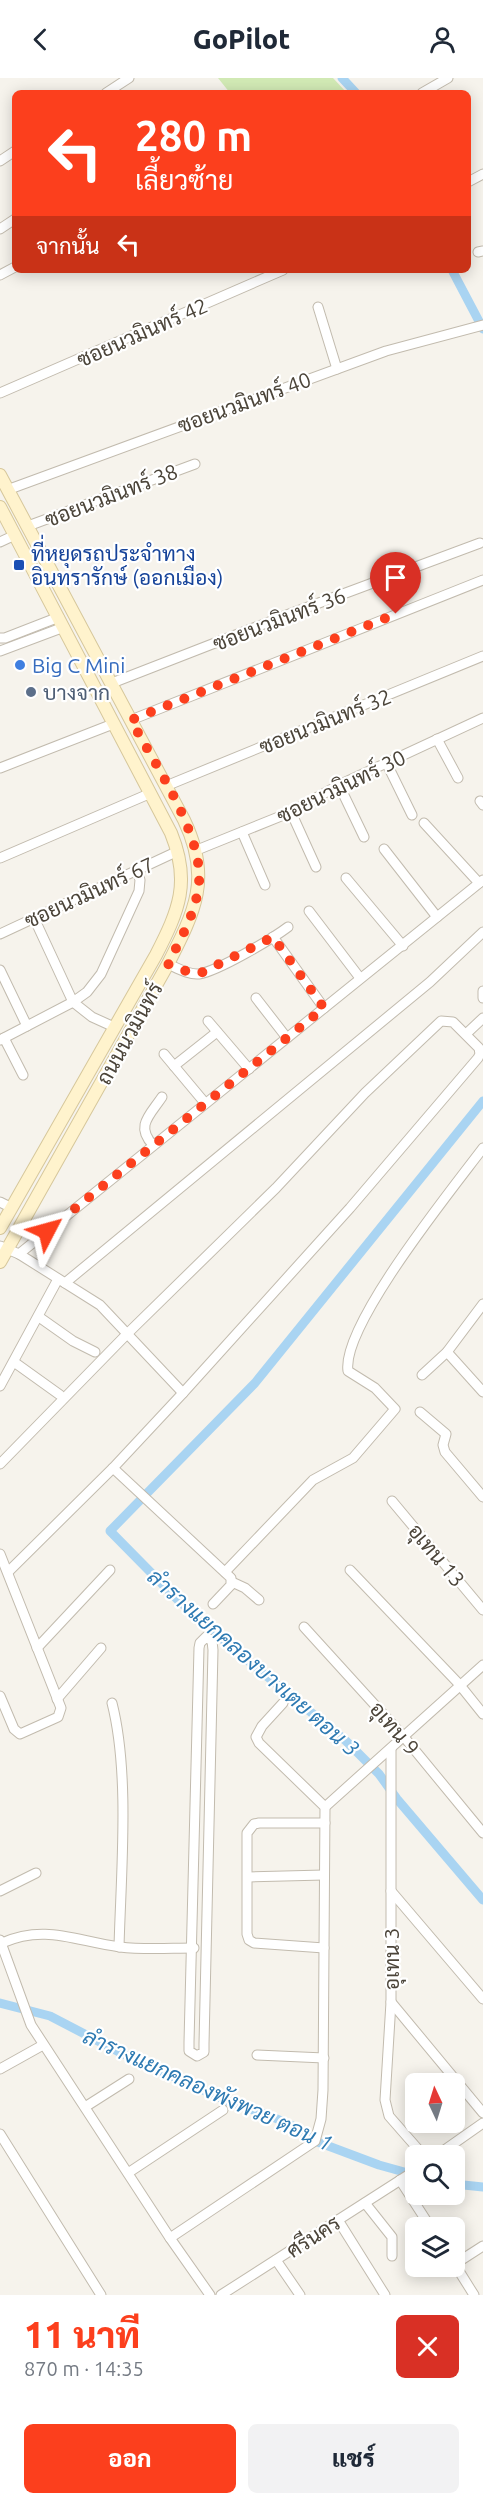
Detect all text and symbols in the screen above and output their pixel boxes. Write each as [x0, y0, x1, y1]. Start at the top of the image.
icon: back [24, 23, 57, 56]
icon: person [426, 23, 459, 56]
text: GoPilot [193, 24, 290, 54]
text: 280 m [135, 112, 252, 159]
icon: left [36, 114, 114, 192]
text: เลี้ยวซ้าย [135, 165, 233, 195]
icon: left [112, 228, 145, 261]
text: จากนั้น [36, 233, 100, 258]
street label: ซอยนวมินทร์ 42 [73, 292, 211, 371]
street label: ซอยนวมินทร์ 40 [174, 366, 314, 437]
street label: ซอยนวมินทร์ 38 [41, 458, 181, 531]
place label: ที่หยุดรถประจำทาง อินทรารักษ์ (ออกเมือง) [31, 534, 223, 589]
pin [370, 552, 421, 614]
marker: ที่หยุดรถประจำทาง อินทรารักษ์ (ออกเมือง) [12, 558, 26, 572]
icon: arrive [379, 561, 412, 594]
street label: ซอยนวมินทร์ 36 [209, 582, 349, 655]
place label: Big C Mini [32, 653, 125, 677]
marker: Big C Mini [13, 658, 27, 672]
place label: บางจาก [43, 680, 110, 704]
street label: ซอยนวมินทร์ 32 [255, 683, 394, 758]
marker: บางจาก [24, 685, 38, 699]
street label: ซอยนวมินทร์ 30 [272, 744, 409, 828]
street label: ซอยนวมินทร์ 67 [20, 851, 158, 932]
street label: ถนนนวมินทร์ [90, 977, 167, 1088]
position arrow [15, 1199, 79, 1263]
street label: อุเทน 13 [402, 1519, 470, 1593]
water label: ลำรางแยกคลองบางเตย ตอน 3 [143, 1563, 365, 1761]
street label: อุเทน 9 [363, 1696, 425, 1761]
street label: อุเทน 3 [379, 1928, 406, 1990]
water label: ลำรางแยกคลองพังพวย ตอน 1 [80, 2023, 336, 2155]
north arrow [405, 2073, 465, 2133]
map controls [405, 2073, 465, 2277]
button: search [405, 2145, 465, 2205]
street label: ศรีนคร [282, 2210, 344, 2262]
button: layers [405, 2217, 465, 2277]
text: 11 นาที [24, 2314, 140, 2355]
button: close [396, 2315, 459, 2378]
text: 870 m · 14:35 [24, 2357, 144, 2380]
button: ออก [24, 2424, 236, 2493]
button: แชร์ [248, 2424, 459, 2493]

